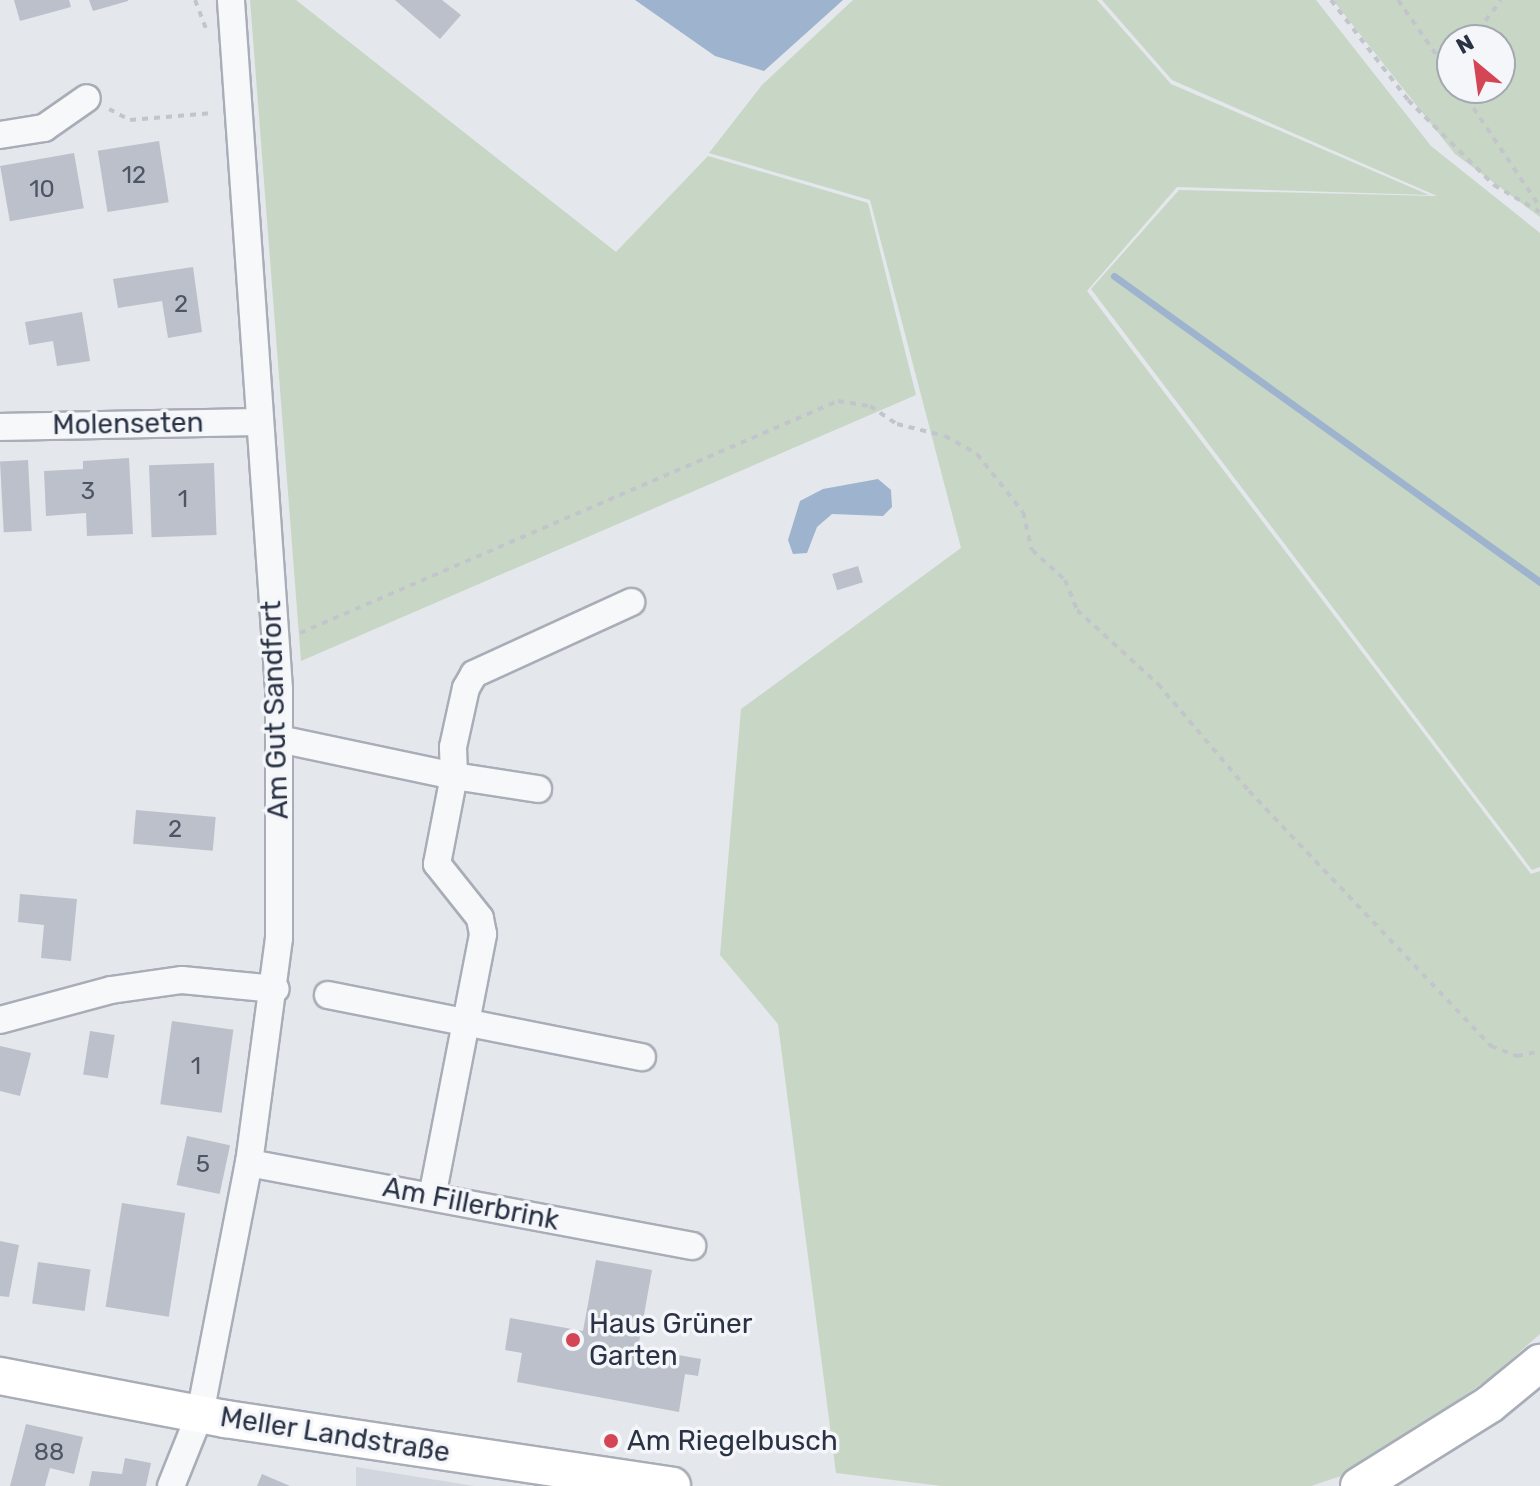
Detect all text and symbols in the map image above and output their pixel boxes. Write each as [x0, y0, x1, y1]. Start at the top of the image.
north arrow [1436, 24, 1516, 104]
text: N [1452, 29, 1479, 60]
house number: 12 [122, 162, 146, 190]
house number: 10 [29, 176, 55, 204]
house number: 2 [174, 291, 188, 319]
street label: Molenseten [52, 406, 204, 442]
house number: 3 [81, 478, 95, 506]
house number: 1 [178, 486, 188, 514]
street label: Am Gut Sandfort [254, 600, 296, 820]
house number: 2 [168, 816, 182, 844]
house number: 1 [191, 1053, 201, 1081]
house number: 5 [196, 1151, 210, 1179]
street label: Am Fillerbrink [380, 1170, 562, 1238]
place label: Haus Grüner Garten [589, 1307, 752, 1373]
marker: Haus Grüner Garten [564, 1331, 582, 1349]
street label: Meller Landstraße [217, 1400, 453, 1470]
place label: Am Riegelbusch [627, 1424, 838, 1458]
marker: Am Riegelbusch [602, 1432, 620, 1450]
house number: 88 [34, 1439, 64, 1467]

